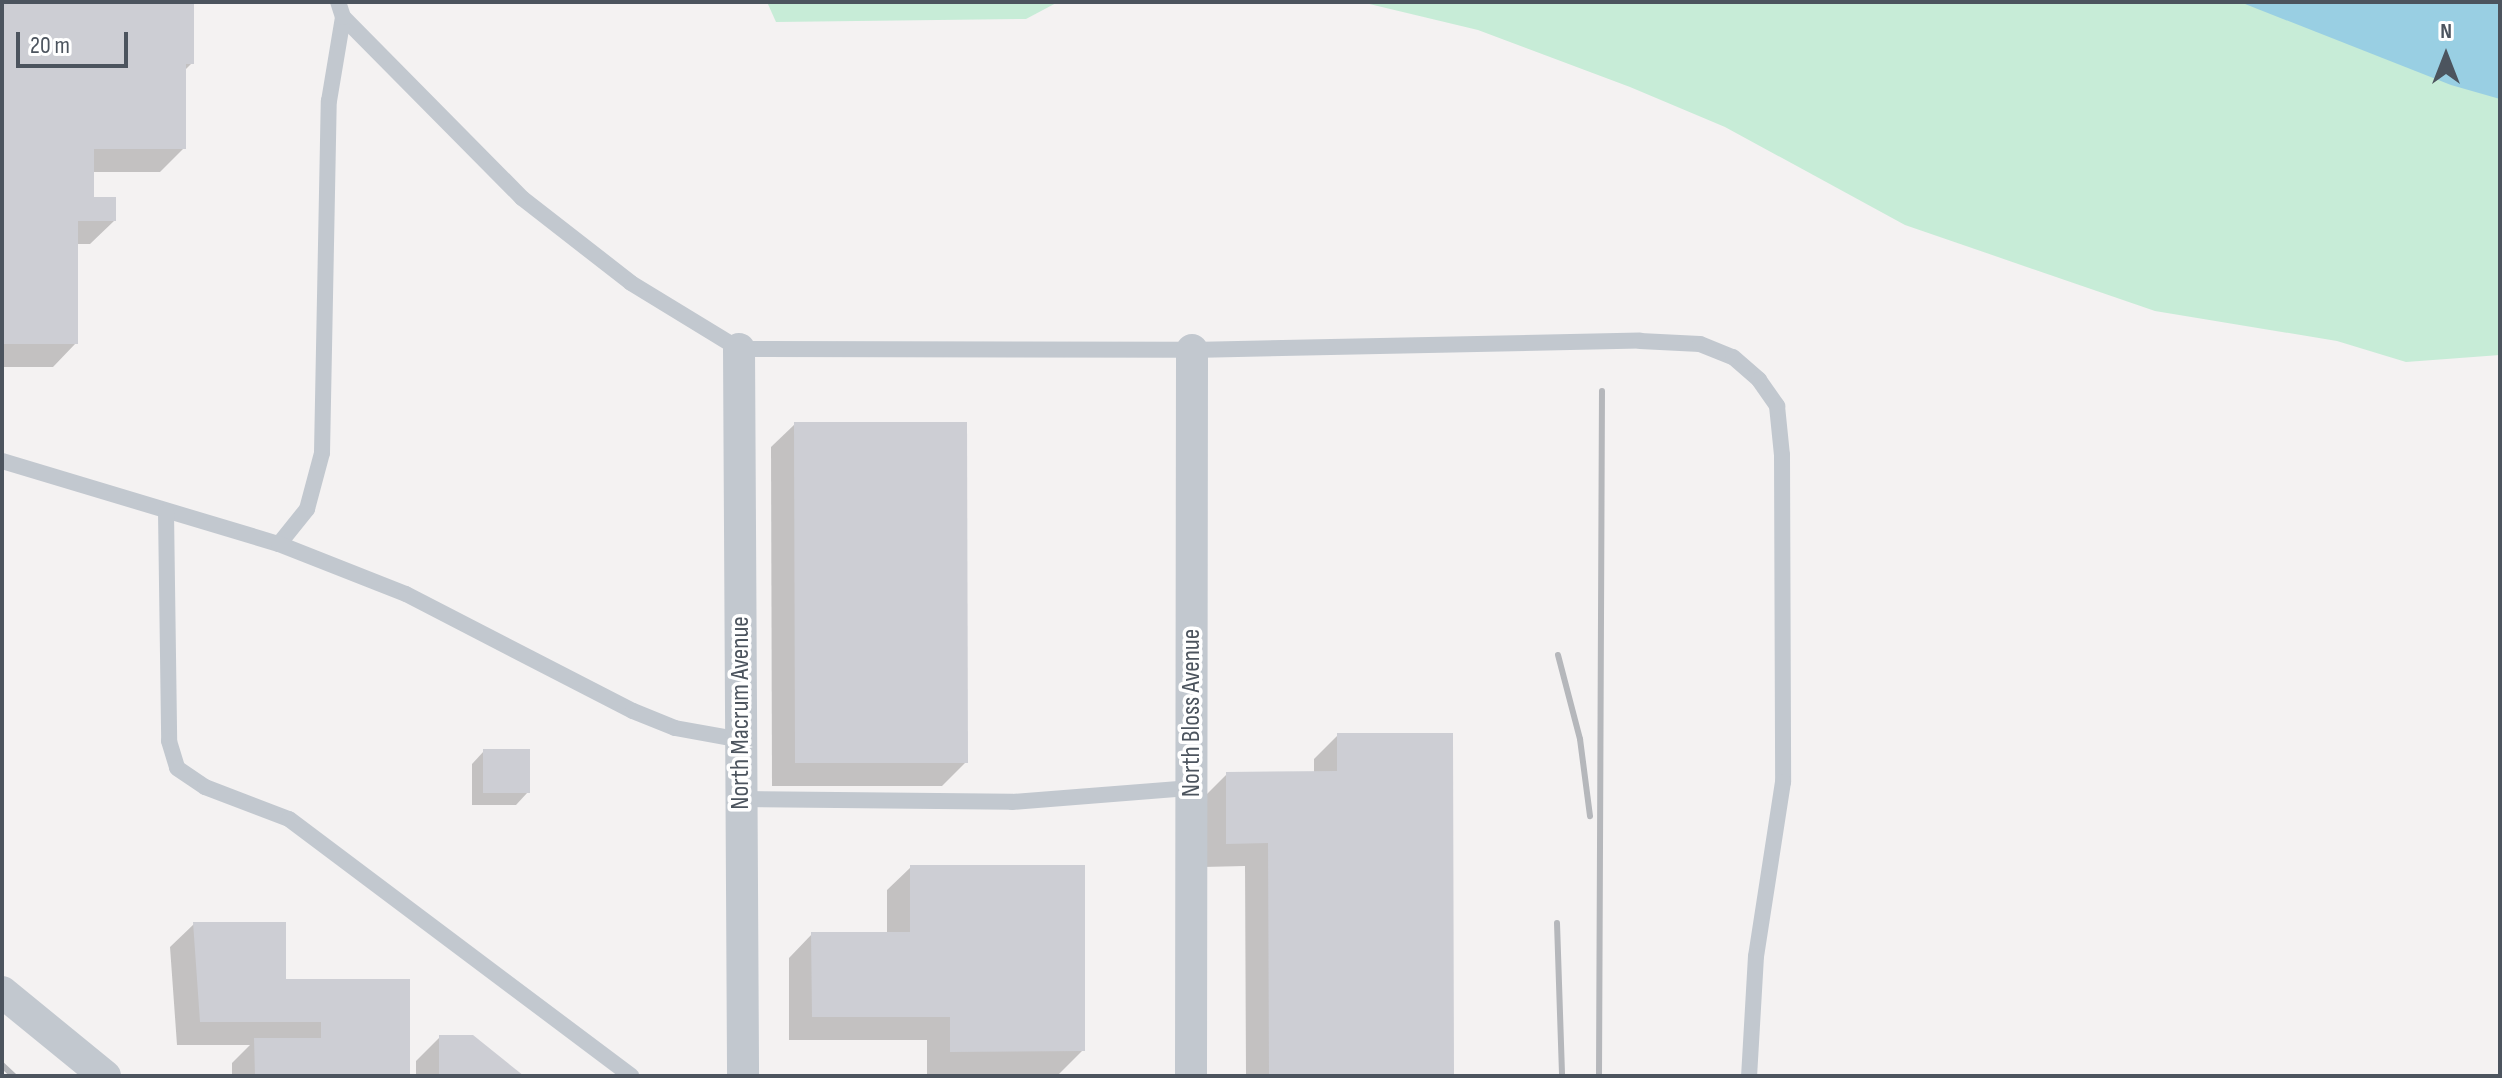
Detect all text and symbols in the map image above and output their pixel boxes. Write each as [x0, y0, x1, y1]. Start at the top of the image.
scale bar [20, 16, 132, 66]
north arrow [2406, 16, 2486, 96]
text: N [2440, 18, 2452, 45]
text: 20 m [30, 31, 70, 60]
street label: North Macrum Avenue [725, 616, 757, 810]
street label: North Bloss Avenue [1176, 629, 1208, 797]

